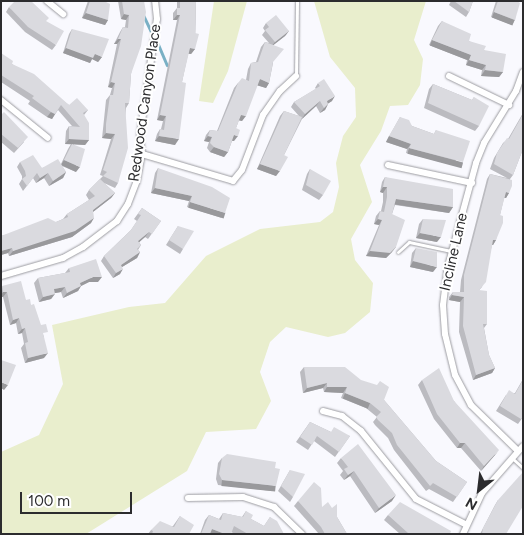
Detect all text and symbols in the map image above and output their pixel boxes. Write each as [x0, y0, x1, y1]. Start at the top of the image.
street label: Redwood Canyon Place [125, 23, 165, 183]
street label: Incline Lane [436, 211, 472, 293]
north arrow [454, 465, 504, 515]
scale bar [22, 482, 135, 514]
text: 100 m [28, 492, 70, 510]
text: N [463, 494, 480, 514]

